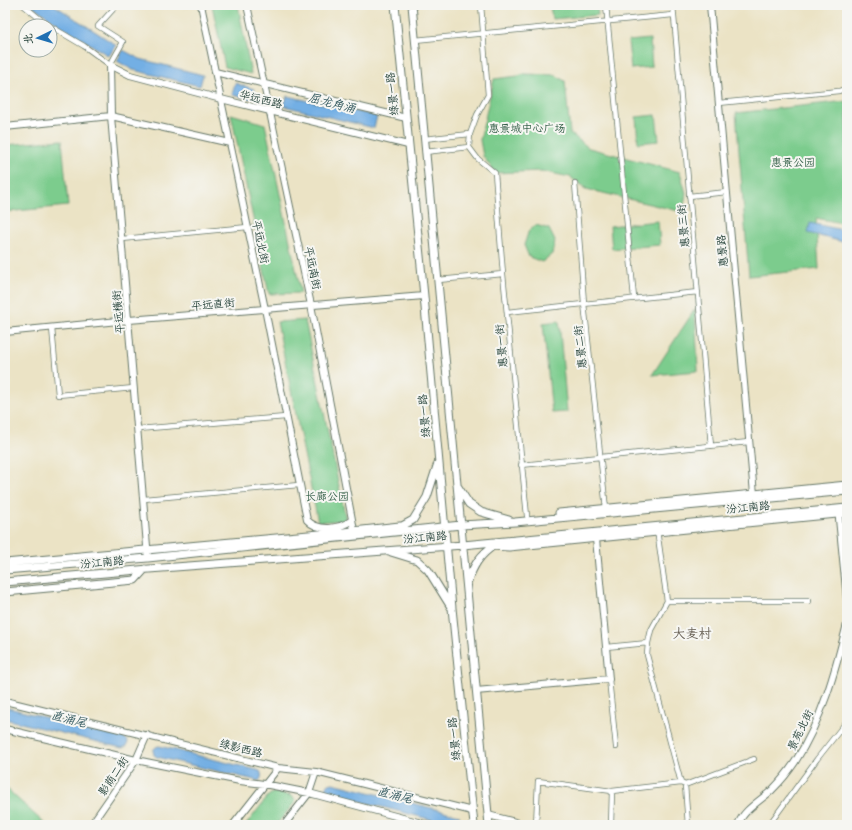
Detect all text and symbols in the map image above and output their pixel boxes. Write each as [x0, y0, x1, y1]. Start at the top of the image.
north arrow [18, 18, 58, 58]
text: 北 [22, 33, 35, 45]
street label: 绿景一路 [384, 71, 401, 117]
street label: 华远西路 [238, 88, 284, 111]
water label: 屈龙角涌 [307, 90, 358, 117]
park label: 惠景城中心广场 [489, 122, 566, 135]
park label: 惠景公园 [771, 156, 815, 169]
street label: 惠景三街 [675, 202, 692, 248]
street label: 平远北街 [250, 219, 272, 266]
street label: 惠景路 [715, 234, 730, 268]
street label: 平远南街 [302, 245, 324, 292]
street label: 平远横街 [110, 288, 127, 334]
street label: 平远直街 [191, 296, 237, 313]
street label: 惠景一街 [493, 322, 510, 368]
street label: 惠景二街 [572, 323, 589, 370]
street label: 绿景一路 [416, 393, 433, 438]
park label: 长廊公园 [305, 490, 349, 503]
street label: 汾江南路 [726, 499, 771, 516]
street label: 汾江南路 [403, 529, 448, 546]
street label: 汾江南路 [80, 554, 125, 571]
district label: 大麦村 [672, 626, 712, 642]
street label: 景苑北街 [785, 707, 816, 753]
water label: 直涌尾 [50, 708, 89, 731]
street label: 绿景一路 [446, 716, 463, 762]
street label: 绿影西路 [218, 737, 264, 760]
street label: 影荫二街 [96, 754, 132, 798]
water label: 直涌尾 [376, 784, 415, 807]

